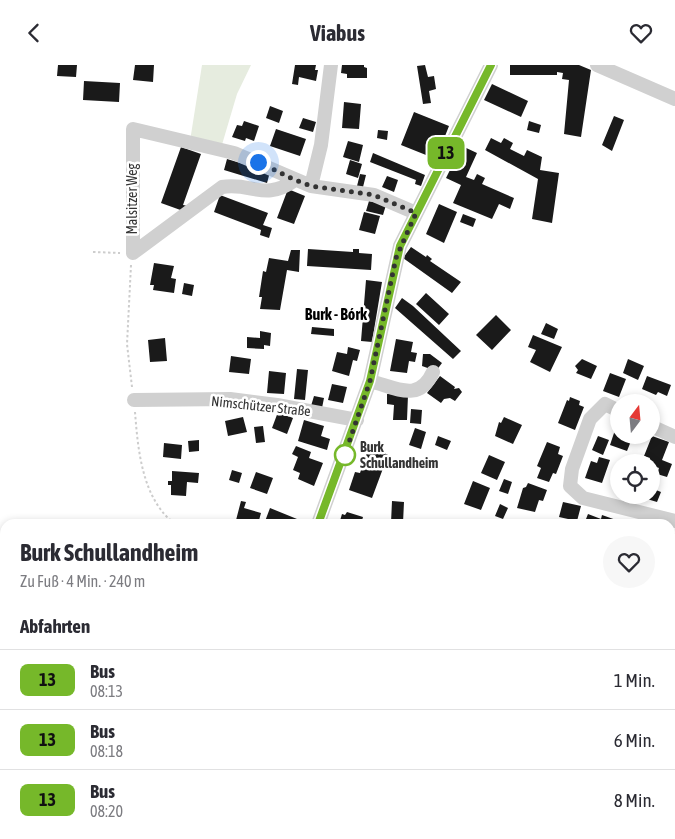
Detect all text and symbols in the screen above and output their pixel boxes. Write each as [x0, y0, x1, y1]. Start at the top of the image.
icon: back [20, 19, 48, 47]
icon: heart [627, 19, 655, 47]
text: Viabus [310, 20, 365, 46]
line badge: 13 [424, 137, 468, 169]
text: 13 [438, 142, 454, 163]
your location [246, 150, 271, 175]
street label: Malsitzer Weg [124, 163, 140, 235]
district label: Burk - Bórk [305, 305, 368, 323]
street label: Nimschützer Straße [211, 393, 311, 419]
north arrow [610, 394, 660, 444]
map controls [610, 394, 660, 504]
place label: Burk Schullandheim [360, 439, 438, 471]
marker: Burk Schullandheim [334, 444, 356, 466]
button: locate [610, 454, 660, 504]
button: heart [603, 536, 655, 588]
text: Burk Schullandheim [20, 539, 198, 566]
text: Zu Fuß · 4 Min. · 240 m [20, 572, 145, 590]
text: Abfahrten [20, 615, 90, 637]
text: Bus [90, 660, 115, 682]
text: 13 [39, 669, 56, 690]
text: 1 Min. [614, 669, 655, 691]
text: 08:13 [90, 682, 123, 700]
text: Bus [90, 720, 115, 742]
text: 13 [39, 729, 56, 750]
text: 6 Min. [614, 729, 655, 751]
text: 08:18 [90, 742, 123, 760]
text: Bus [90, 780, 115, 802]
text: 13 [39, 789, 56, 810]
text: 8 Min. [614, 789, 655, 811]
text: 08:20 [90, 802, 123, 820]

